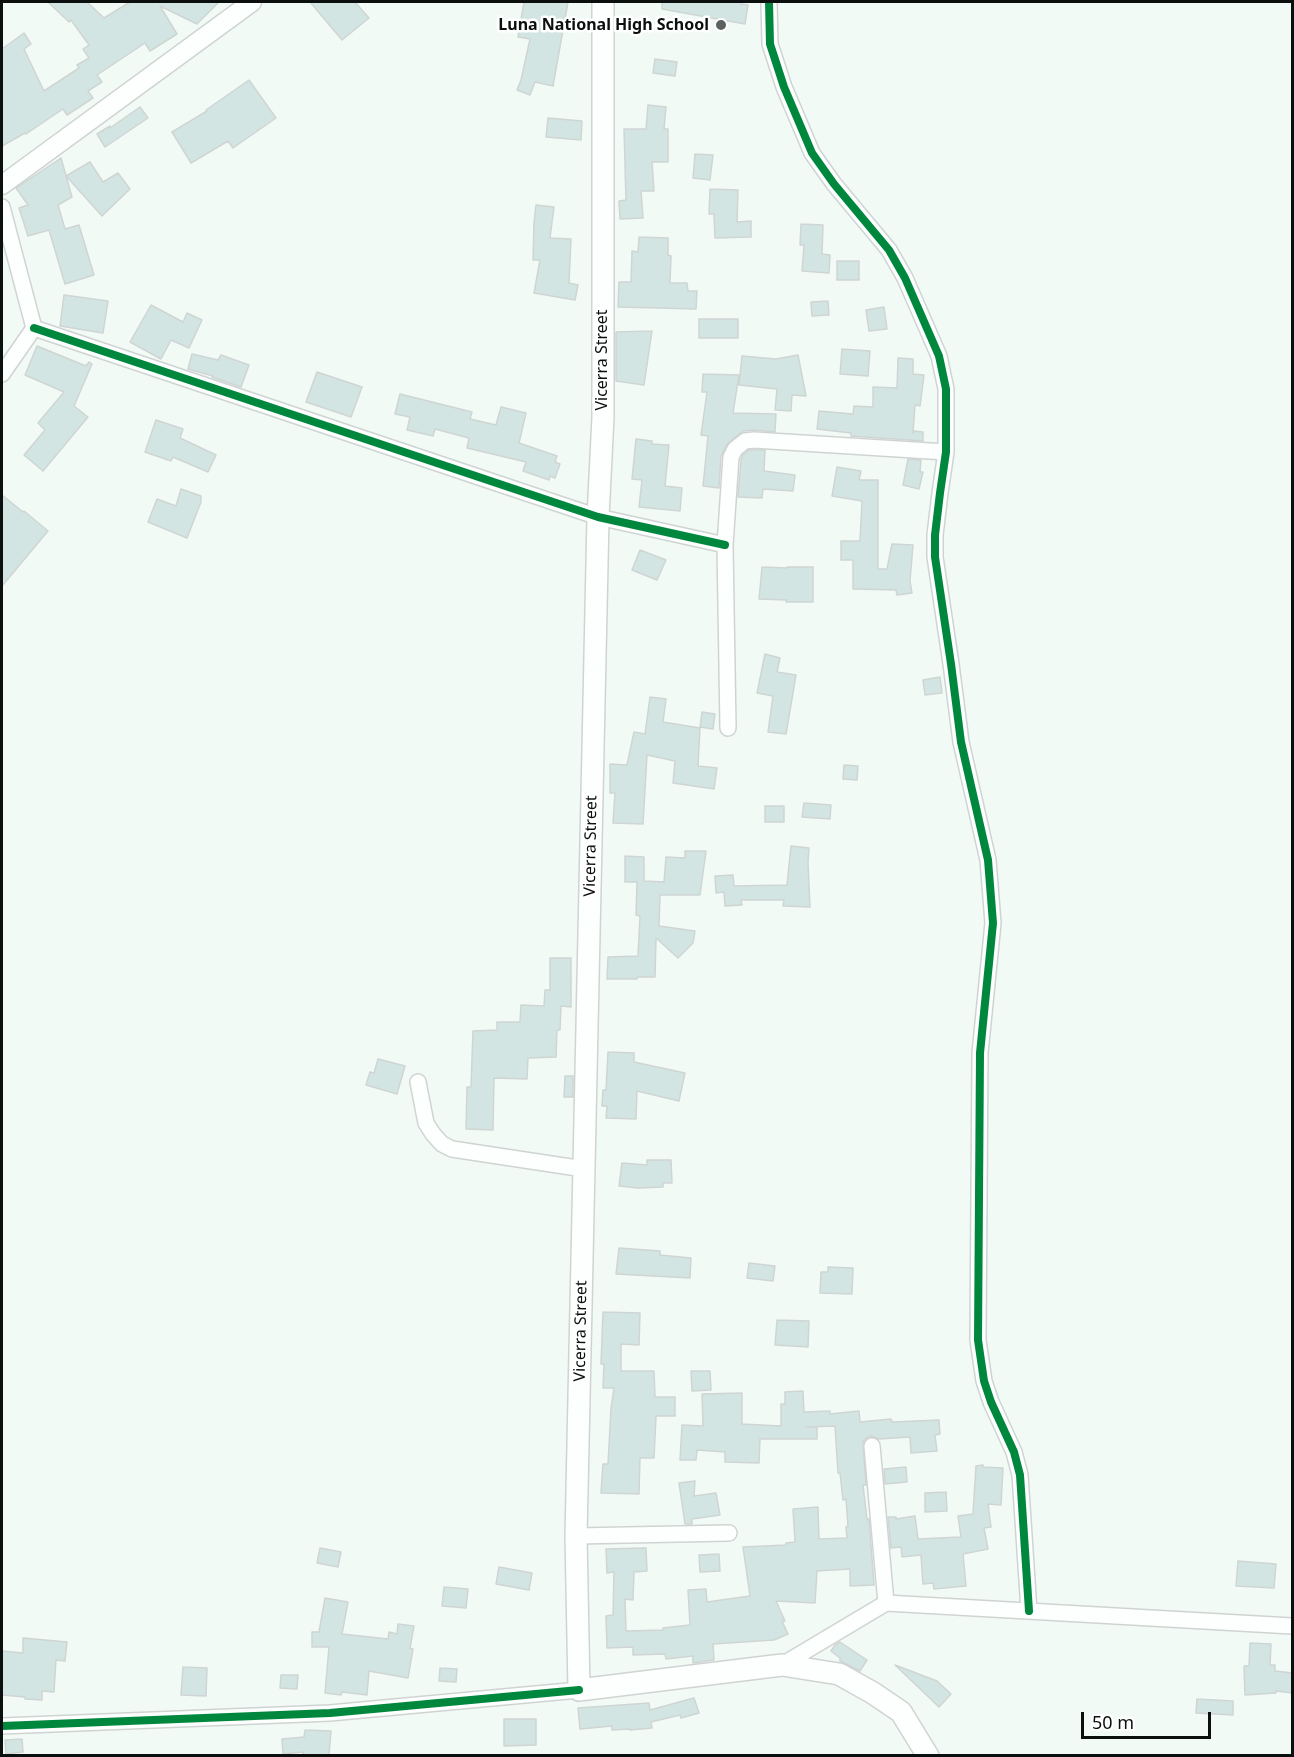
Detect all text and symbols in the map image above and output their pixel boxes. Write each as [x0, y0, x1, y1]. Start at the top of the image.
place label: Luna National High School [498, 15, 709, 35]
marker: Luna National High School [714, 18, 728, 32]
street label: Vicerra Street [592, 309, 612, 411]
street label: Vicerra Street [581, 795, 601, 897]
street label: Vicerra Street [571, 1280, 591, 1382]
scale bar [1084, 1700, 1214, 1738]
text: 50 m [1092, 1710, 1134, 1734]

